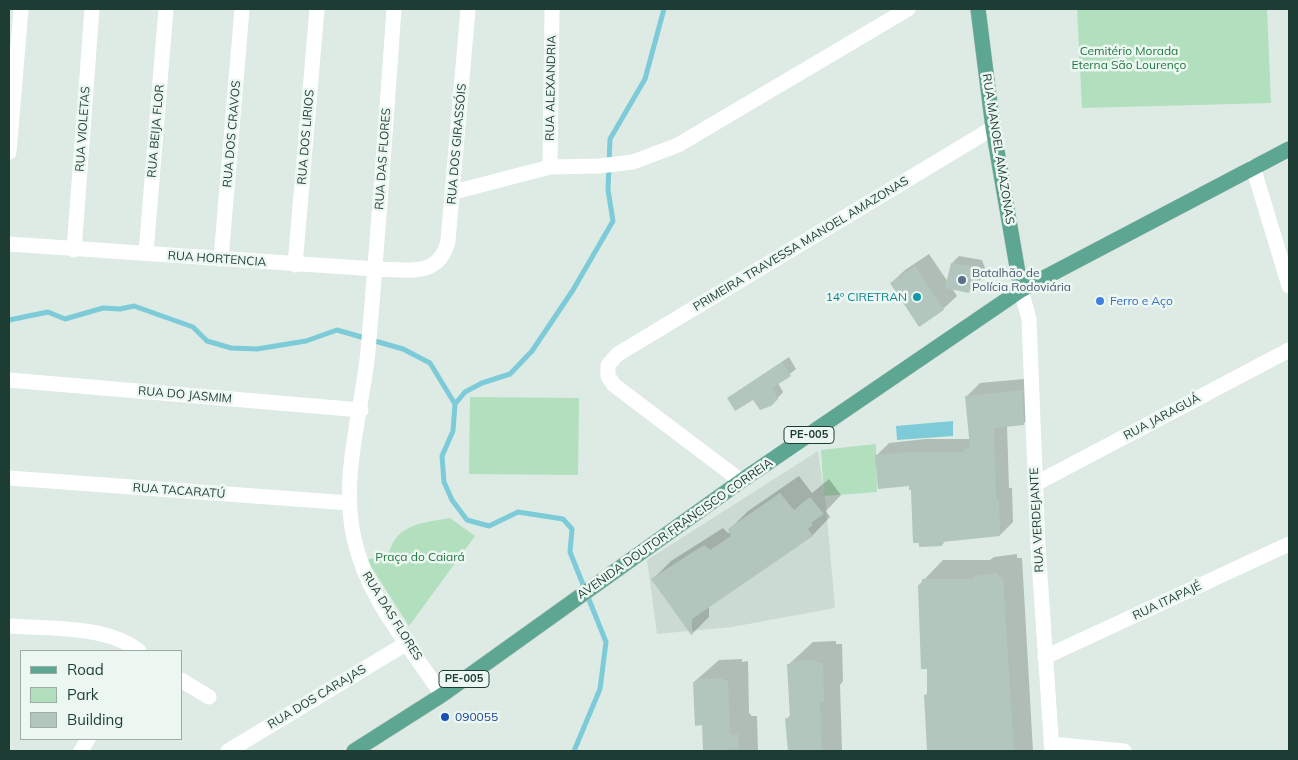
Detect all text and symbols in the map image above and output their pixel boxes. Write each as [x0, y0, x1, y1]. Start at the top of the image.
street label: RUA ALEXANDRIA [543, 35, 559, 141]
park label: Cemitério Morada Eterna São Lourenço [1072, 44, 1186, 72]
street label: RUA MANOEL AMAZONAS [979, 73, 1017, 225]
street label: RUA DOS CRAVOS [220, 80, 244, 188]
street label: RUA DOS GIRASSÓIS [445, 83, 469, 205]
street label: RUA BEIJA FLOR [145, 84, 167, 178]
street label: RUA VIOLETAS [73, 86, 93, 172]
street label: RUA DOS LIRIOS [295, 89, 317, 185]
street label: RUA DAS FLORES [372, 108, 394, 210]
street label: PRIMEIRA TRAVESSA MANOEL AMAZONAS [691, 174, 911, 314]
street label: RUA HORTENCIA [167, 248, 267, 270]
place label: Batalhão de Polícia Rodoviária [972, 266, 1071, 294]
marker: Batalhão de Polícia Rodoviária [956, 274, 968, 286]
place label: 14º CIRETRAN [826, 290, 907, 304]
marker: 14º CIRETRAN [911, 291, 923, 303]
place label: Ferro e Aço [1110, 294, 1173, 308]
marker: Ferro e Aço [1094, 295, 1106, 307]
street label: RUA DO JASMIM [137, 384, 233, 406]
street label: RUA JARAGUÁ [1121, 391, 1203, 443]
road number: PE-005 [784, 426, 834, 444]
street label: AVENIDA DOUTOR FRANCISCO CORREIA [574, 456, 776, 602]
street label: RUA VERDEJANTE [1027, 467, 1047, 573]
street label: RUA TACARATÚ [132, 481, 226, 501]
park label: Praça do Caiará [375, 550, 465, 564]
street label: RUA DAS FLORES [359, 569, 425, 663]
street label: RUA ITAPAJÉ [1130, 579, 1204, 623]
legend [20, 650, 182, 740]
text: Road [67, 660, 104, 679]
street label: RUA DOS CARAJAS [265, 662, 369, 732]
road number: PE-005 [439, 671, 489, 688]
text: Park [67, 685, 99, 704]
text: Building [67, 710, 123, 729]
place label: 090055 [455, 710, 498, 724]
marker: 090055 [439, 711, 451, 723]

